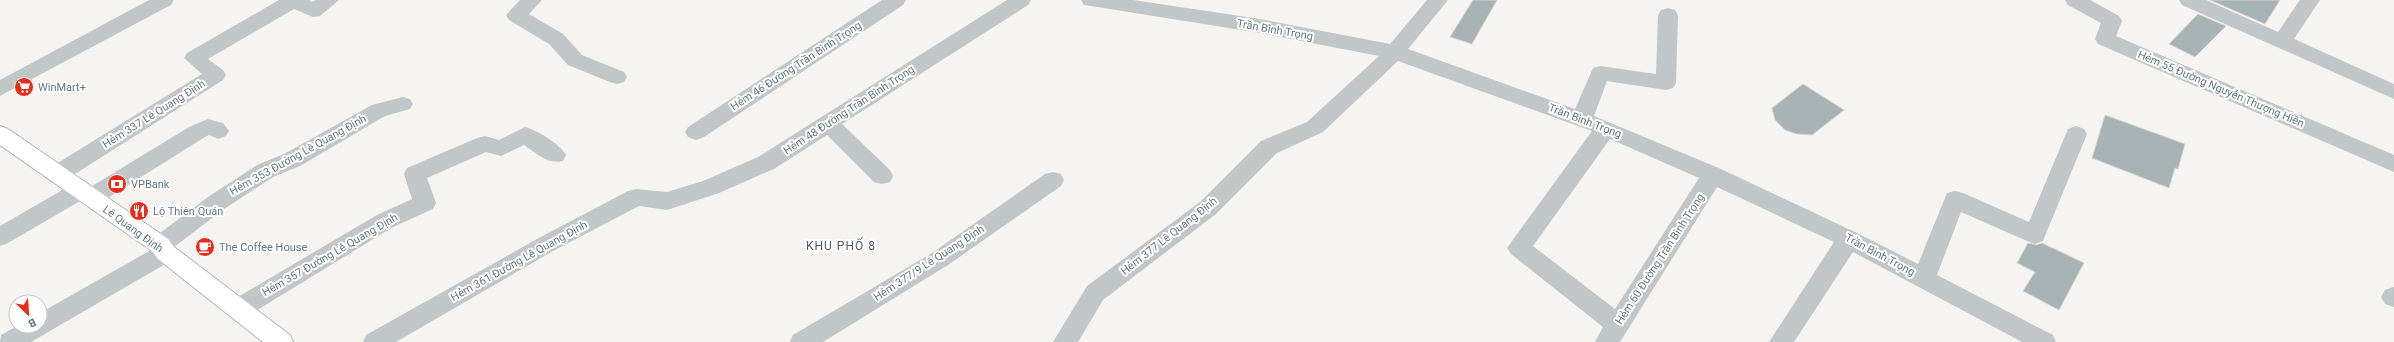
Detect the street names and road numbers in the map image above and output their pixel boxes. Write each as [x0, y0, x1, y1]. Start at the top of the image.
street label: Trần Bình Trọng [1236, 17, 1314, 43]
street label: Hẻm 46 Đường Trần Bình Trọng [728, 19, 864, 113]
street label: Hẻm 55 Đường Nguyễn Thượng Hiền [2136, 48, 2306, 130]
street label: Hẻm 48 Đường Trần Bình Trọng [781, 63, 917, 157]
street label: Hẻm 337 Lê Quang Định [100, 77, 208, 151]
street label: Trần Bình Trọng [1547, 101, 1623, 141]
street label: Hẻm 353 Đường Lê Quang Định [227, 112, 369, 198]
street label: Hẻm 60 Đường Trần Bình Trọng [1613, 191, 1707, 327]
street label: Hẻm 377 Lê Quang Định [1118, 194, 1220, 278]
street label: Lê Quang Định [100, 203, 166, 255]
street label: Hẻm 357 Đường Lê Quang Định [260, 211, 400, 299]
street label: Hẻm 361 Đường Lê Quang Định [448, 218, 590, 304]
street label: Hẻm 377/9 Lê Quang Định [871, 222, 987, 304]
street label: Trần Bình Trọng [1843, 231, 1917, 279]

